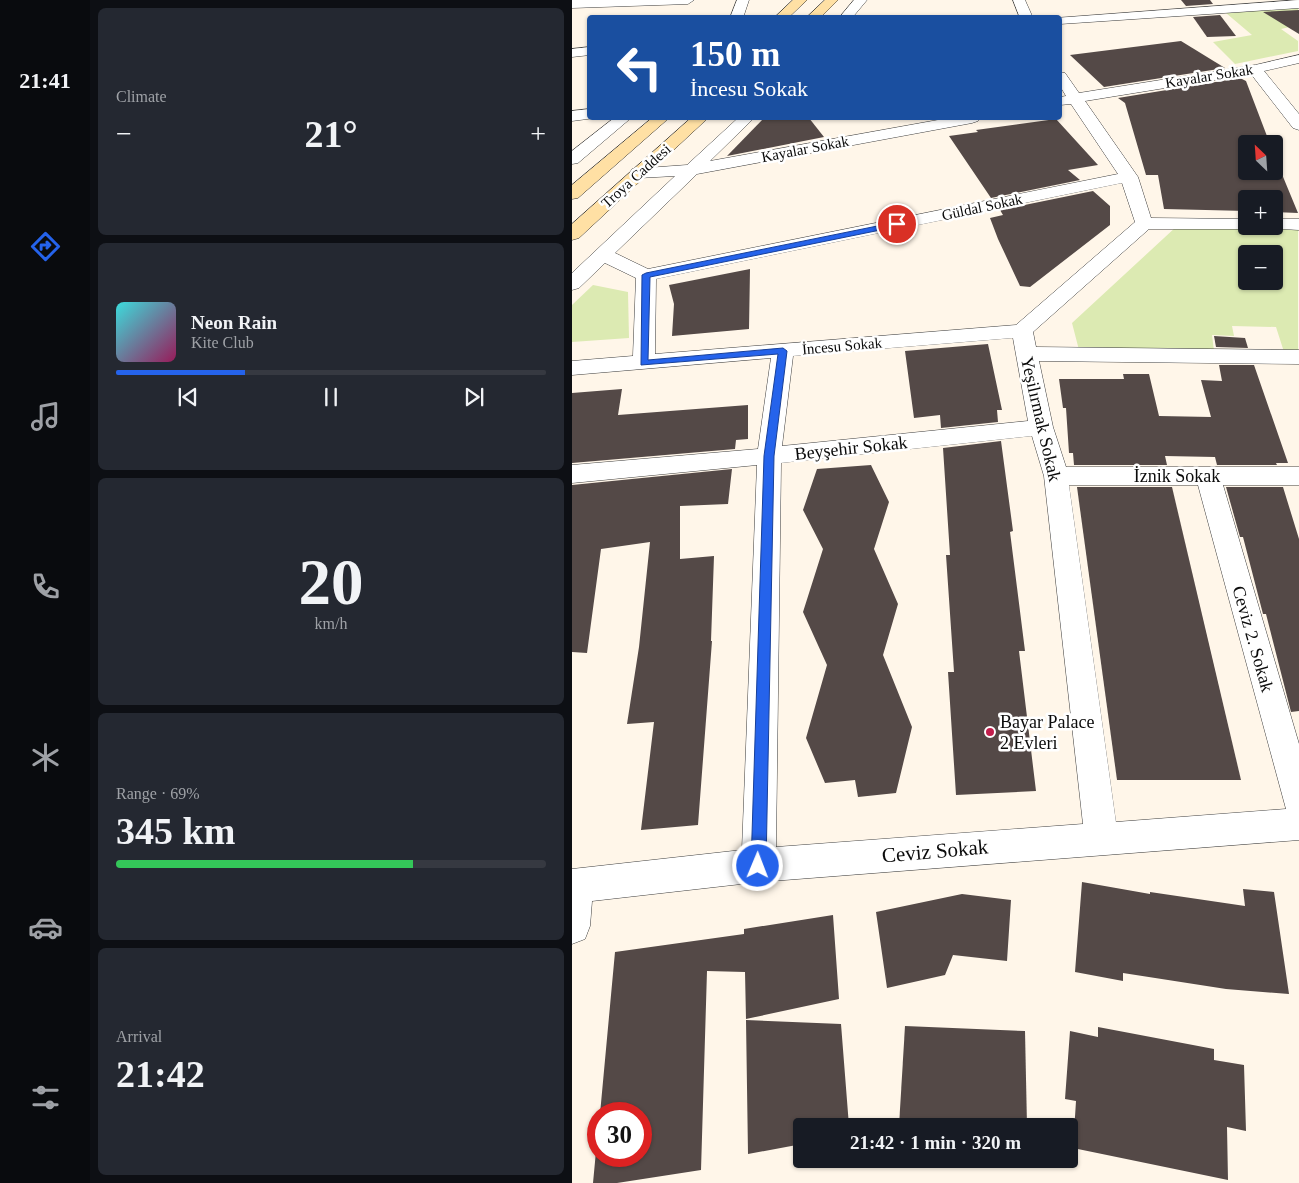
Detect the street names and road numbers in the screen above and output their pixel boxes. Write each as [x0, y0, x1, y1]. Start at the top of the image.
street label: Kayalar Sokak [1164, 61, 1255, 91]
street label: Kayalar Sokak [760, 133, 851, 165]
street label: Troya Caddesi [598, 141, 674, 211]
street label: Güldal Sokak [940, 191, 1024, 223]
street label: İncesu Sokak [801, 334, 883, 357]
street label: Yeşilırmak Sokak [1017, 355, 1065, 483]
street label: Beyşehir Sokak [794, 432, 908, 464]
street label: İznik Sokak [1134, 466, 1220, 486]
street label: Ceviz 2. Sokak [1228, 584, 1278, 694]
street label: Ceviz Sokak [881, 834, 990, 868]

